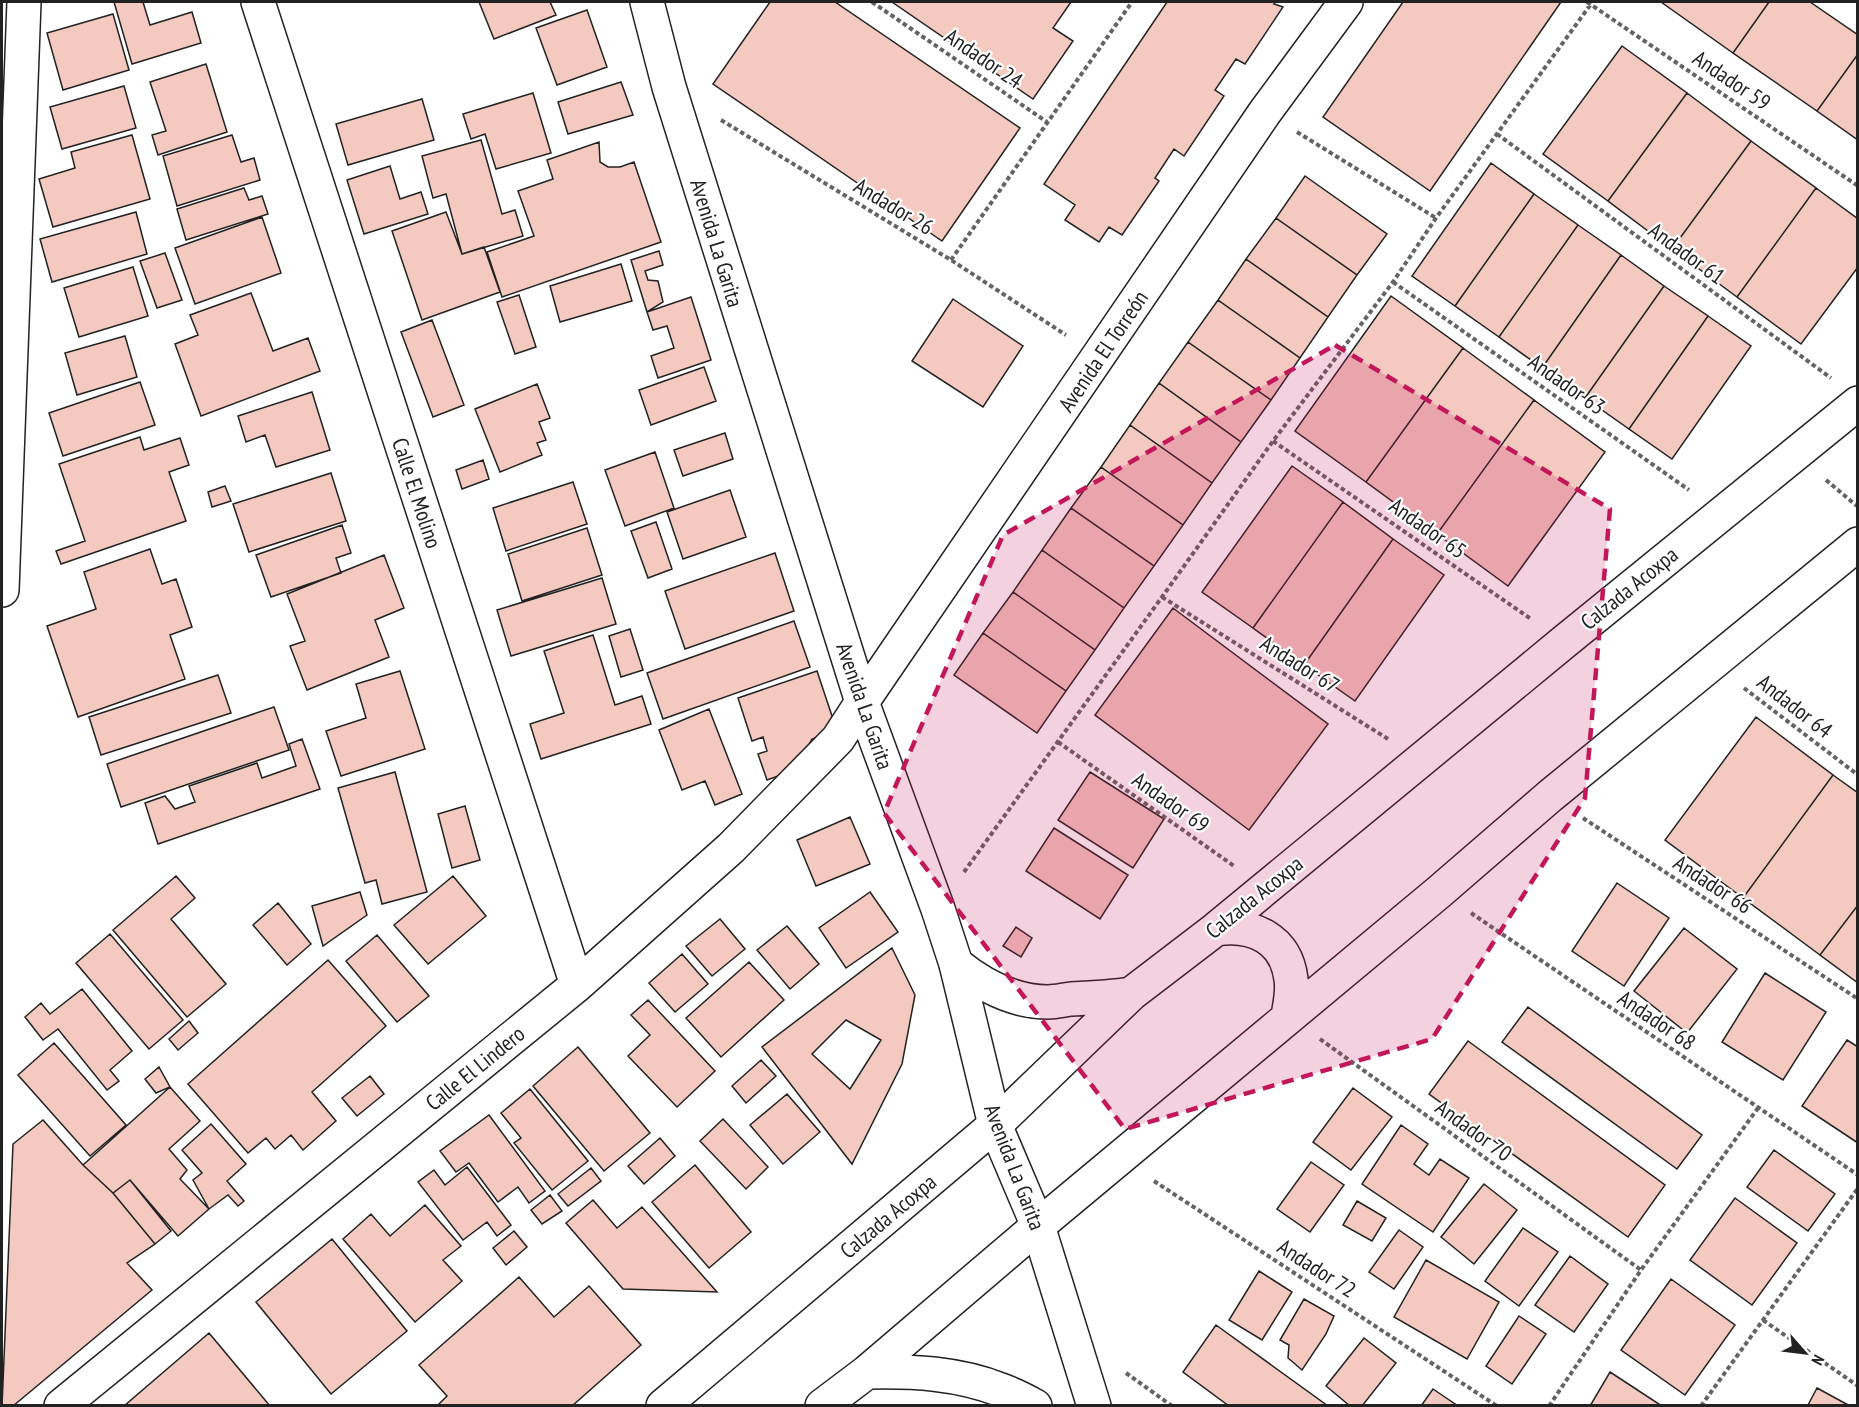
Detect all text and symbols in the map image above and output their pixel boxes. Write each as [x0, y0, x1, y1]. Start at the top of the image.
street label: Andador 24 [940, 22, 1028, 94]
street label: Andador 59 [1688, 44, 1776, 116]
street label: Andador 26 [849, 171, 939, 241]
street label: Avenida La Garita [684, 176, 750, 310]
street label: Andador 61 [1643, 216, 1731, 290]
street label: Avenida El Torreón [1052, 285, 1154, 417]
street label: Andador 63 [1523, 347, 1611, 421]
street label: Calle El Molino [386, 434, 448, 552]
street label: Andador 65 [1384, 491, 1472, 565]
street label: Calzada Acoxpa [1575, 540, 1683, 636]
street label: Andador 67 [1255, 629, 1345, 699]
street label: Avenida La Garita [830, 639, 900, 773]
street label: Andador 64 [1752, 668, 1838, 744]
street label: Andador 69 [1127, 765, 1215, 839]
street label: Andador 66 [1669, 848, 1757, 920]
street label: Calzada Acoxpa [1200, 849, 1308, 945]
street label: Andador 68 [1613, 984, 1701, 1056]
street label: Calle El Lindero [420, 1020, 530, 1116]
street label: Andador 70 [1430, 1093, 1518, 1167]
street label: Avenida La Garita [978, 1100, 1052, 1234]
street label: Calzada Acoxpa [834, 1168, 942, 1264]
street label: Andador 72 [1273, 1232, 1361, 1304]
north arrow [1775, 1323, 1835, 1383]
text: N [1807, 1352, 1829, 1369]

